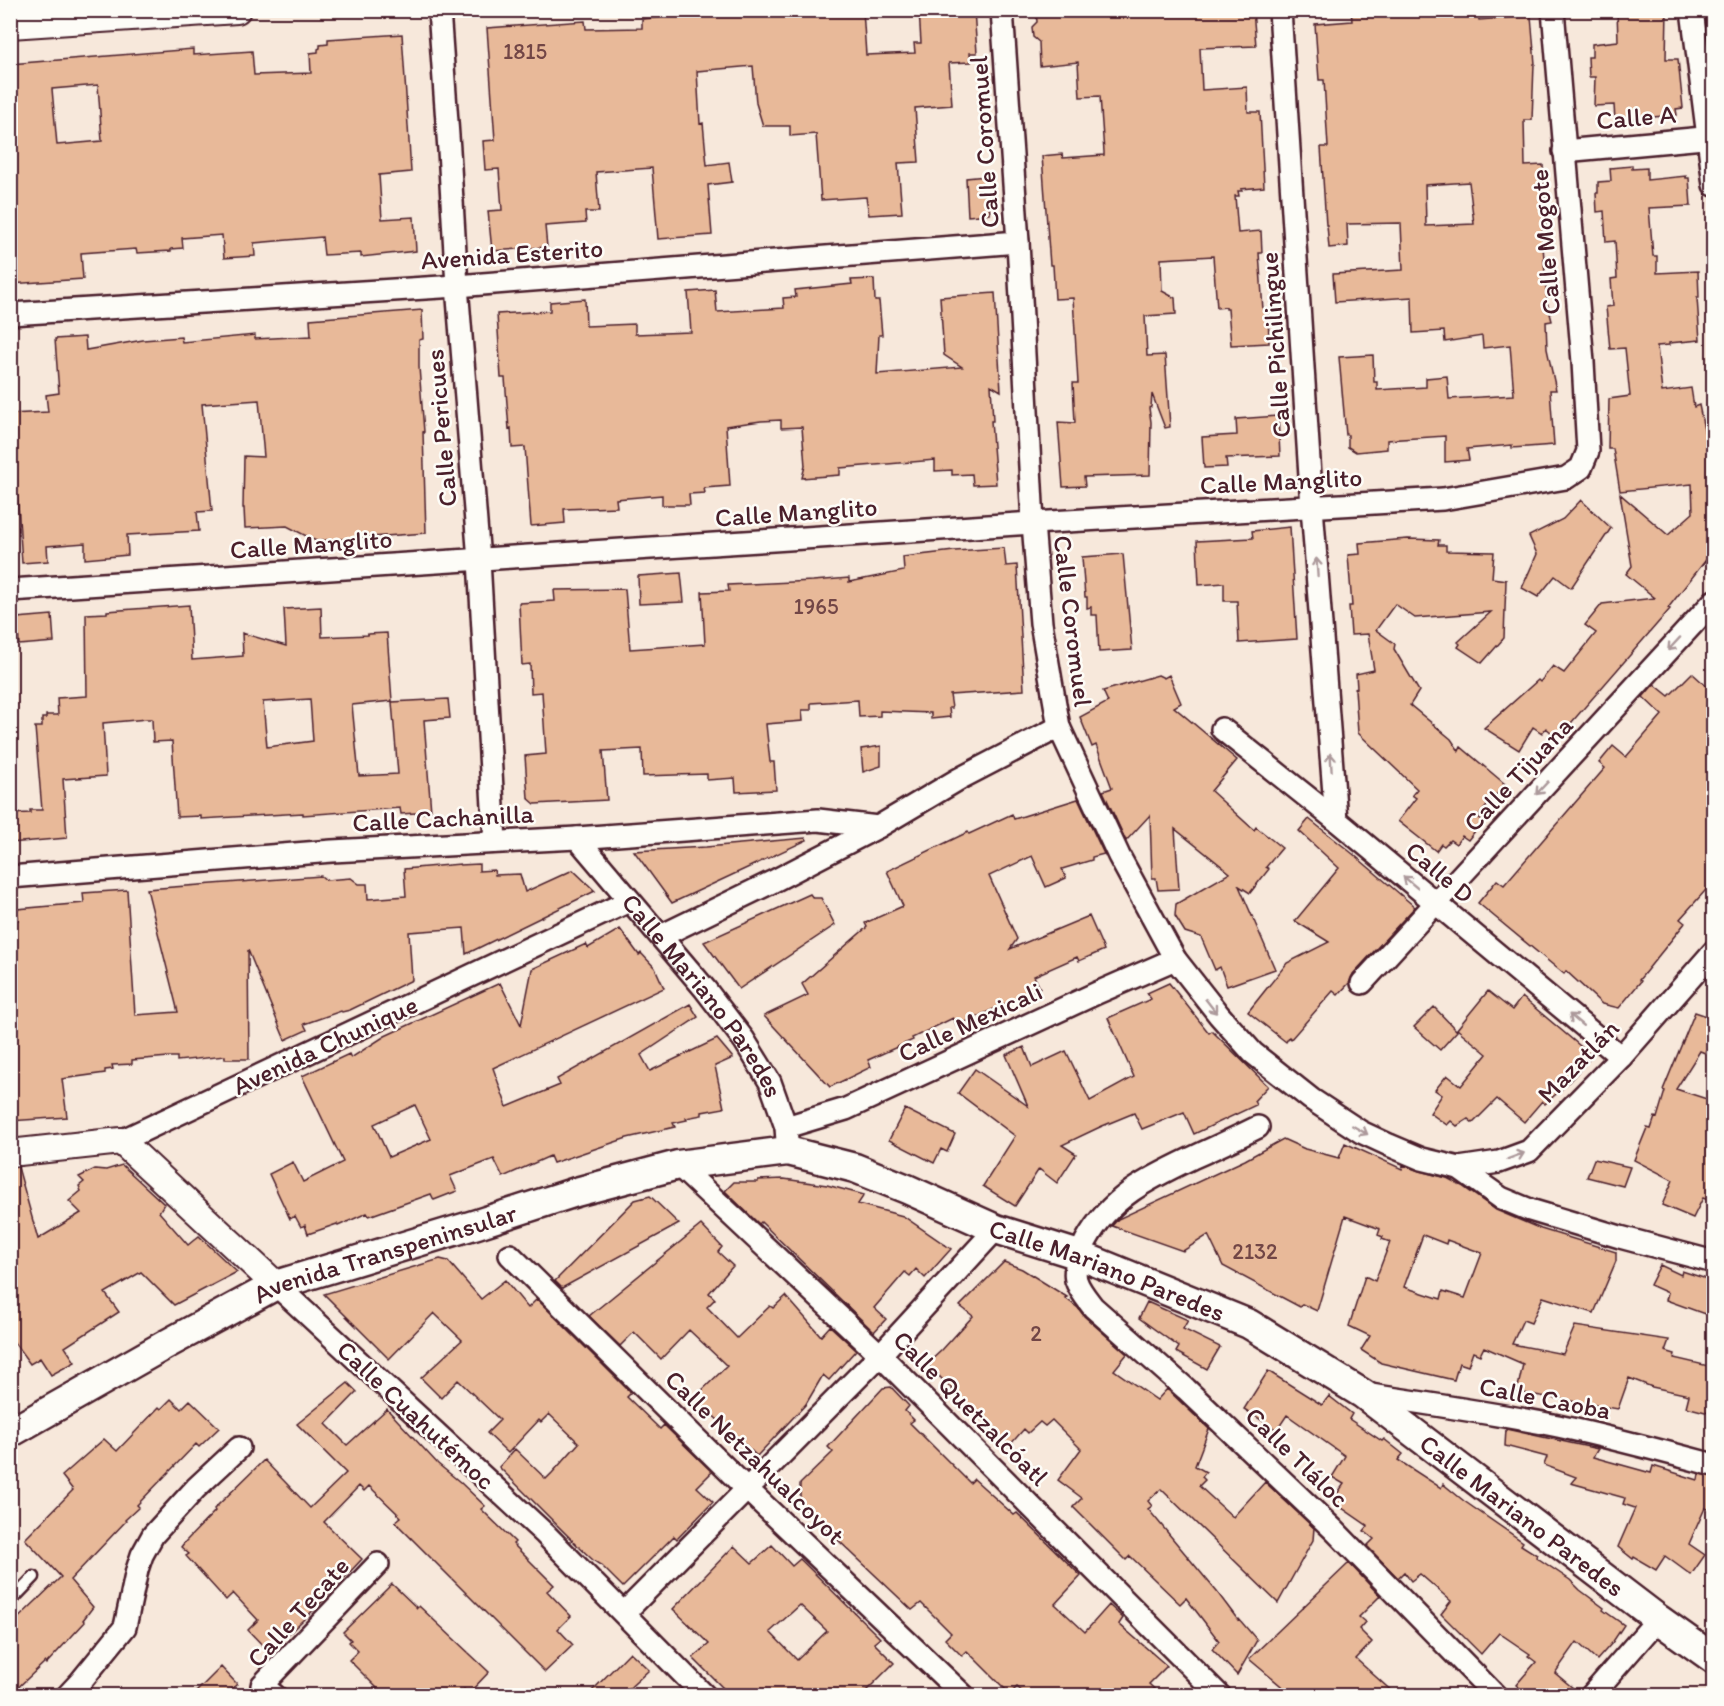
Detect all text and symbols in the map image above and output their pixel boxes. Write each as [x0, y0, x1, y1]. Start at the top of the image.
house number: 1815 [503, 38, 547, 65]
street label: Calle Coromuel [962, 55, 1006, 229]
street label: Calle A [1595, 98, 1678, 136]
street label: Calle Mogote [1523, 168, 1567, 316]
street label: Avenida Esterito [420, 232, 604, 276]
street label: Calle Pichilingue [1253, 251, 1297, 439]
street label: Calle Pericues [418, 348, 464, 508]
street label: Calle Manglito [1199, 461, 1363, 501]
street label: Calle Manglito [714, 490, 878, 534]
street label: Calle Manglito [229, 522, 393, 566]
street label: Calle Coromuel [1047, 533, 1099, 709]
one-way arrow [1311, 558, 1322, 578]
house number: 1965 [794, 593, 838, 620]
one-way arrow [1667, 636, 1681, 651]
street label: Calle Tijuana [1456, 709, 1580, 838]
one-way arrow [1326, 752, 1337, 772]
one-way arrow [1535, 780, 1549, 795]
street label: Calle Cachanilla [351, 797, 535, 839]
street label: Calle D [1399, 834, 1481, 910]
one-way arrow [1403, 875, 1418, 889]
street label: Calle Mariano Paredes [615, 887, 790, 1102]
street label: Calle Mexicali [893, 975, 1047, 1069]
street label: Avenida Chunique [227, 988, 423, 1102]
one-way arrow [1205, 997, 1218, 1013]
street label: Mazatlán [1530, 1012, 1626, 1110]
one-way arrow [1568, 1013, 1584, 1026]
one-way arrow [1351, 1125, 1368, 1137]
one-way arrow [1506, 1150, 1525, 1161]
street label: Avenida Transpeninsular [247, 1196, 521, 1310]
street label: Calle Mariano Paredes [985, 1212, 1230, 1328]
house number: 2132 [1232, 1238, 1278, 1265]
house number: 2 [1030, 1320, 1042, 1347]
street label: Calle Quetzalcóatl [887, 1324, 1055, 1492]
street label: Calle Cuahutémoc [330, 1334, 502, 1496]
street label: Calle Netzahualcoyot [658, 1363, 852, 1551]
street label: Calle Caoba [1477, 1370, 1614, 1426]
street label: Calle Tláloc [1239, 1400, 1355, 1514]
street label: Calle Mariano Paredes [1413, 1427, 1631, 1604]
street label: Calle Tecate [240, 1550, 356, 1674]

